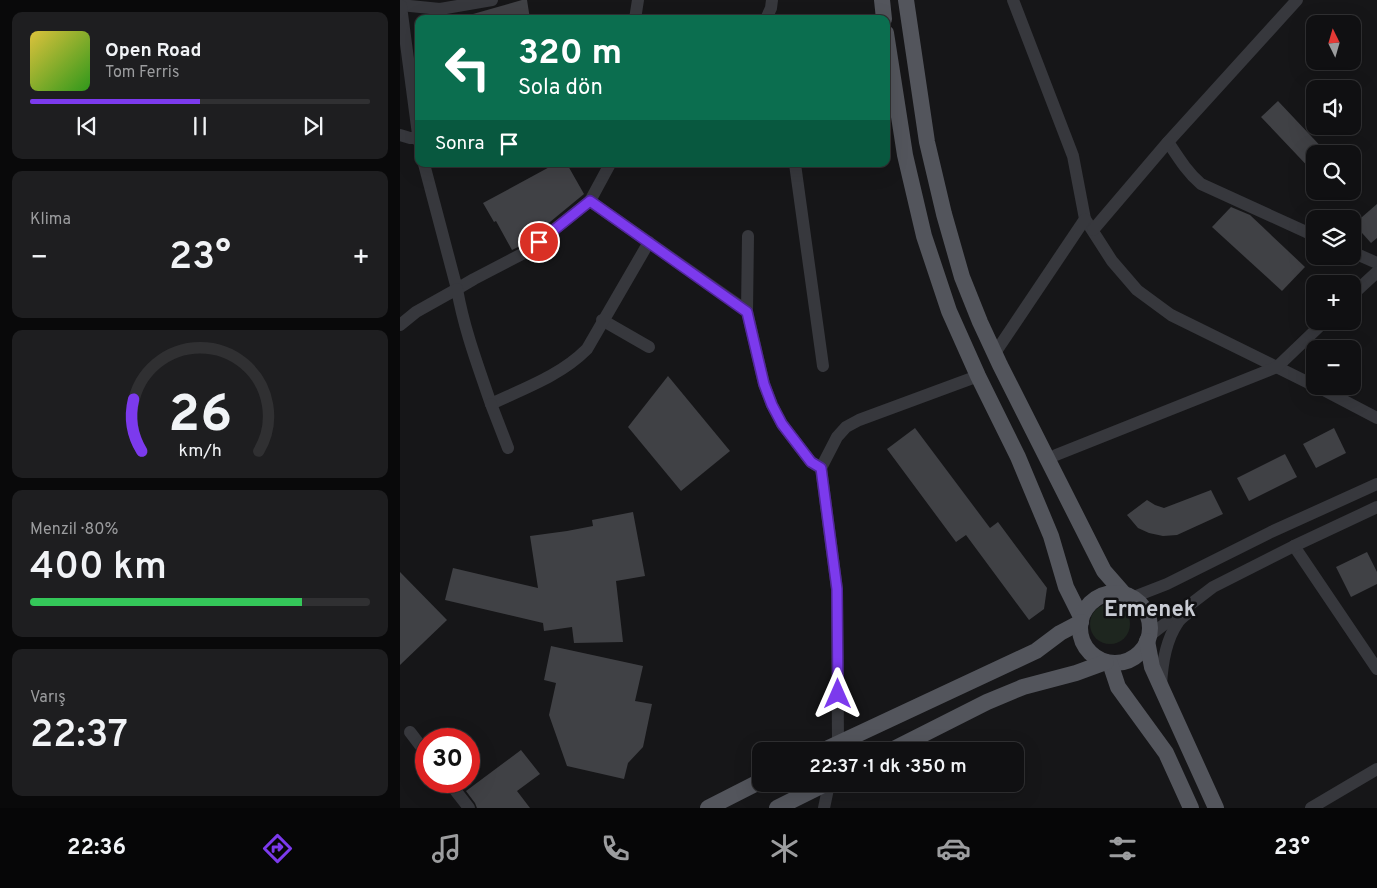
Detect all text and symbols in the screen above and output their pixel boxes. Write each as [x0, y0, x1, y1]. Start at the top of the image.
north arrow [1306, 15, 1361, 70]
map controls [1306, 15, 1361, 395]
text: 320 m [518, 32, 622, 76]
icon: left [435, 35, 500, 100]
text: Open Road [105, 39, 201, 63]
text: Tom Ferris [105, 63, 179, 83]
text: Sola dön [518, 75, 603, 102]
button: sound [1306, 80, 1361, 135]
icon: previous [73, 112, 101, 140]
icon: pause [186, 112, 214, 140]
icon: next [299, 112, 327, 140]
icon: arrive [495, 130, 523, 158]
text: Sonra [435, 132, 485, 156]
button: search [1306, 145, 1361, 200]
text: Klima [30, 210, 71, 230]
button: layers [1306, 210, 1361, 265]
pin [518, 221, 560, 263]
icon: arrive [525, 228, 553, 256]
text: 23° [169, 234, 231, 283]
text: − [30, 241, 48, 277]
text: + [352, 241, 370, 277]
button: + [1306, 275, 1361, 330]
button: − [1306, 340, 1361, 395]
text: 26 [168, 384, 232, 450]
text: km/h [178, 440, 222, 463]
text: Menzil · 80% [30, 520, 118, 540]
text: 400 km [30, 544, 167, 593]
district label: Ermenek [1104, 597, 1196, 624]
position arrow [811, 667, 863, 719]
text: Varış [30, 688, 66, 708]
text: 22:37 [30, 712, 128, 761]
speed limit sign: 30 [415, 728, 480, 793]
text: 22:37 · 1 dk · 350 m [809, 755, 967, 779]
icon: directions [260, 831, 295, 866]
icon: music [429, 831, 464, 866]
icon: phone [598, 831, 633, 866]
icon: climate [767, 831, 802, 866]
icon: car [936, 831, 971, 866]
icon: filters [1105, 831, 1140, 866]
text: 22:36 [67, 835, 126, 862]
text: 23° [1274, 835, 1310, 862]

